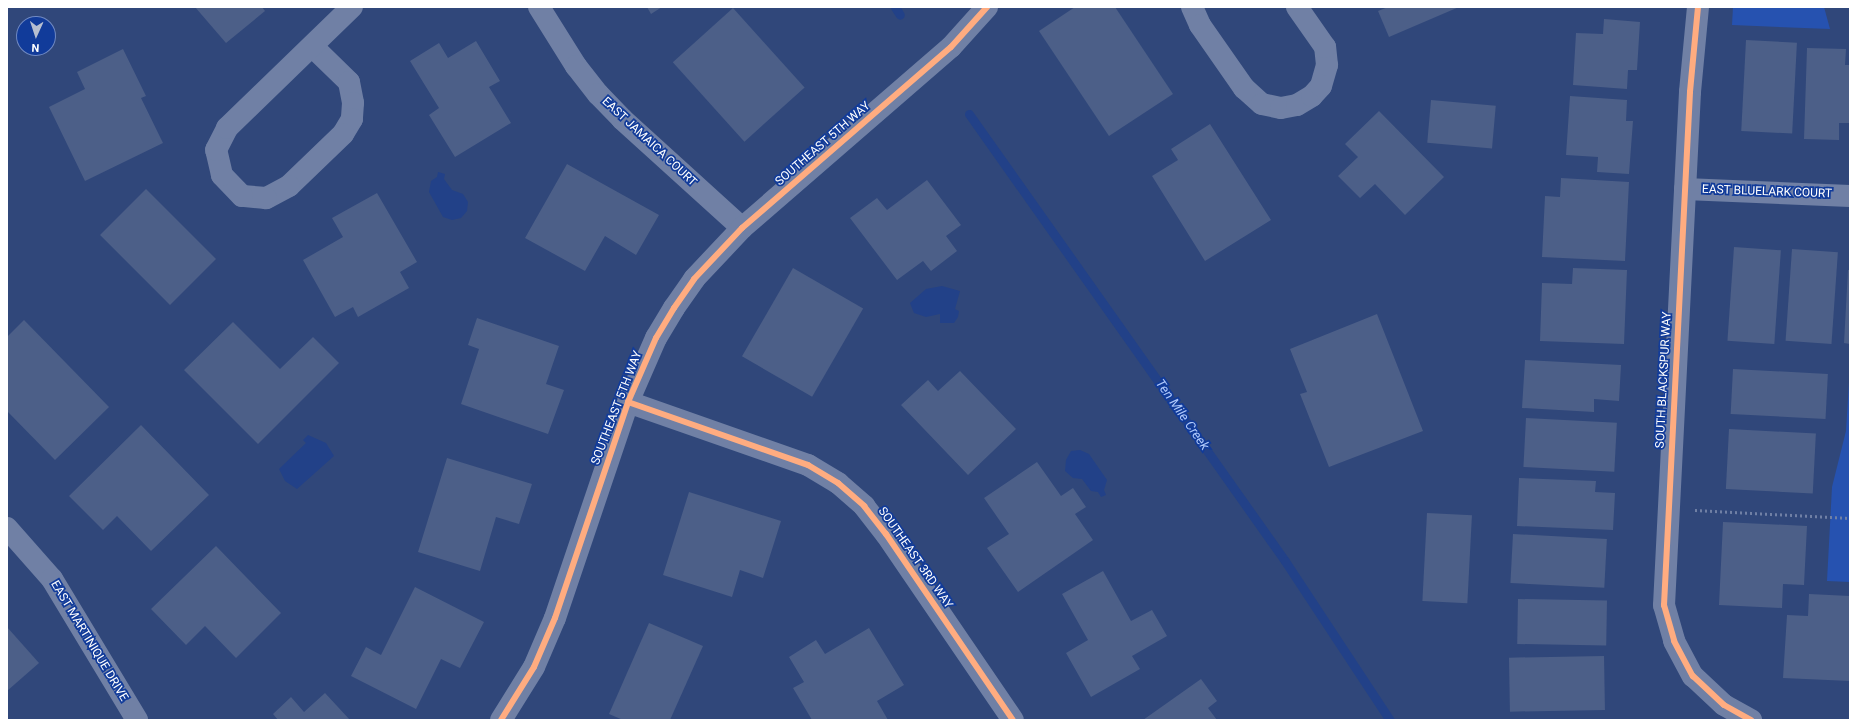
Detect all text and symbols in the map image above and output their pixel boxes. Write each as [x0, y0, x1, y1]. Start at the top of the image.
north arrow [16, 16, 56, 56]
text: N [31, 41, 40, 54]
street label: EAST JAMAICA COURT [599, 94, 699, 190]
street label: SOUTHEAST 5TH WAY [773, 99, 873, 189]
street label: EAST BLUELARK COURT [1702, 183, 1832, 201]
street label: SOUTH BLACKSPUR WAY [1653, 311, 1675, 449]
street label: SOUTHEAST 5TH WAY [589, 349, 645, 467]
water label: Ten Mile Creek [1152, 377, 1212, 453]
street label: SOUTHEAST 3RD WAY [874, 504, 956, 612]
street label: EAST MARTINIQUE DRIVE [47, 578, 131, 704]

